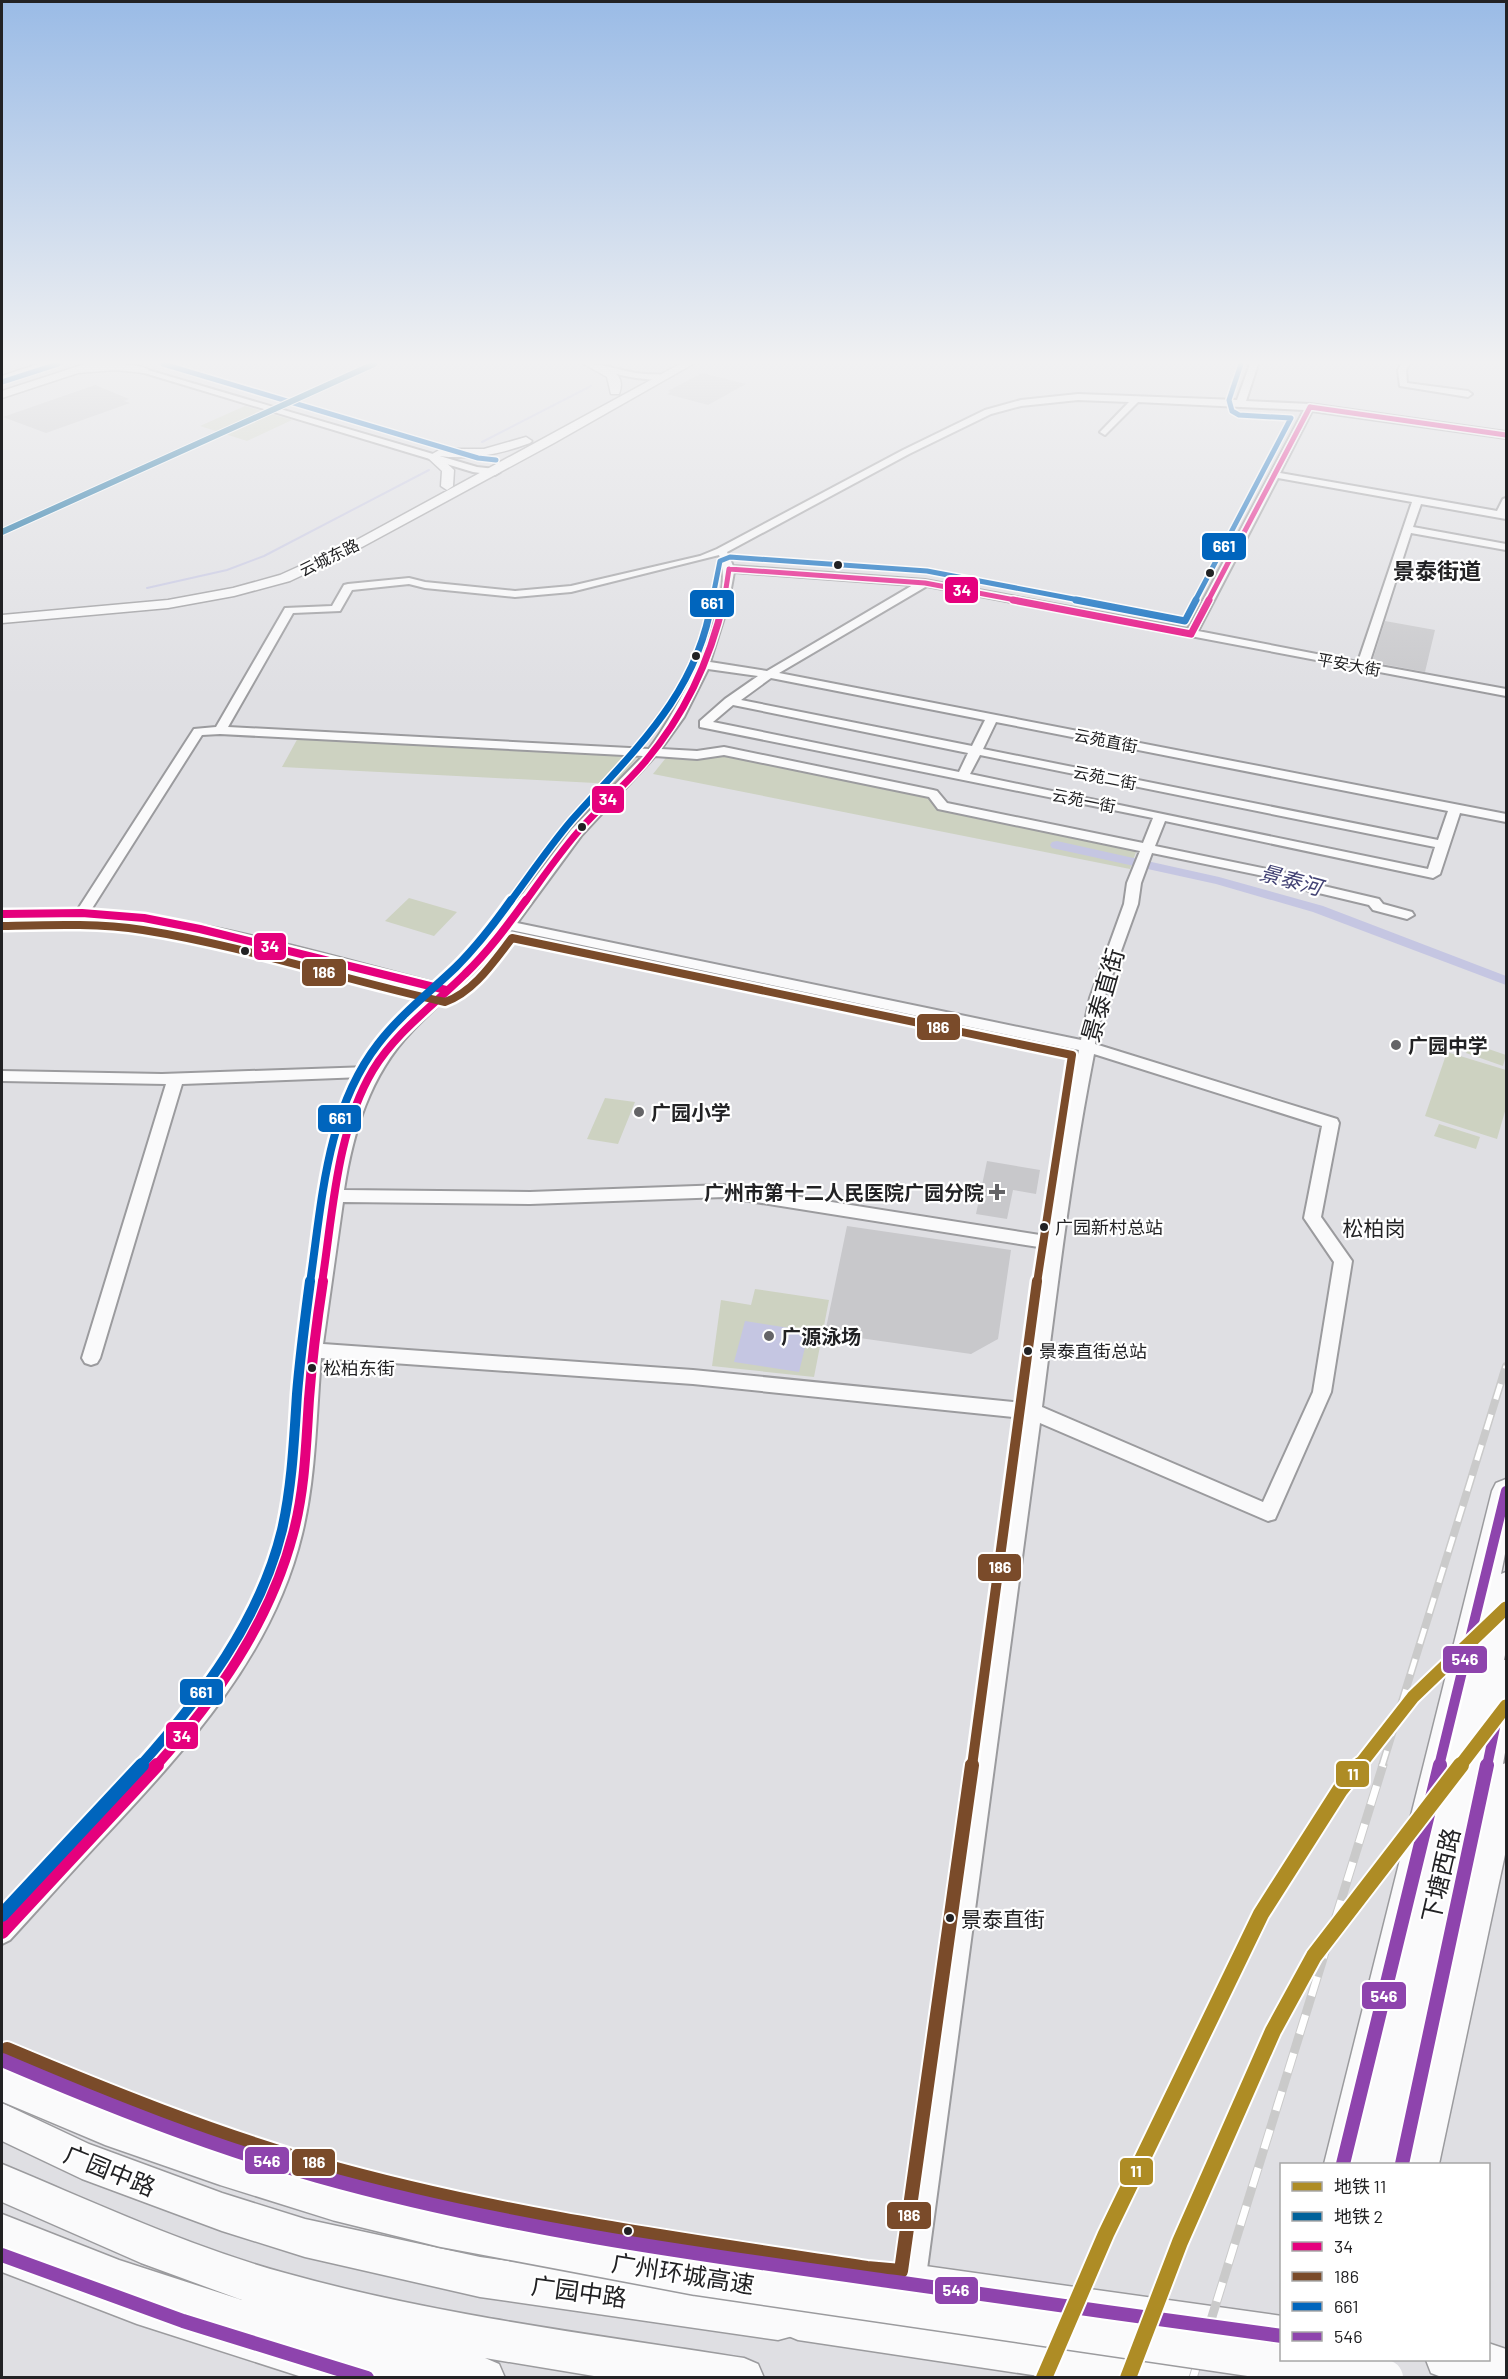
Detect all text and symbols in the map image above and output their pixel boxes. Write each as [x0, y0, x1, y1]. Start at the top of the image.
line badge: 661 [1201, 532, 1247, 561]
street label: 云城东路 [296, 534, 362, 580]
text: 661 [1213, 536, 1235, 555]
district label: 景泰街道 [1393, 557, 1481, 583]
unlabelled marker [832, 559, 844, 571]
unlabelled marker [1204, 567, 1216, 579]
line badge: 34 [944, 576, 979, 604]
text: 34 [953, 580, 971, 599]
line badge: 661 [689, 589, 735, 618]
text: 661 [701, 593, 723, 612]
street label: 平安大街 [1316, 649, 1382, 679]
unlabelled marker [690, 650, 702, 662]
street label: 云苑直街 [1073, 725, 1139, 755]
street label: 云苑二街 [1072, 762, 1138, 792]
line badge: 34 [591, 785, 625, 814]
street label: 云苑一街 [1051, 785, 1117, 815]
text: 34 [599, 789, 617, 808]
unlabelled marker [576, 821, 588, 833]
water label: 景泰河 [1257, 859, 1329, 900]
line badge: 34 [253, 932, 287, 961]
text: 34 [261, 936, 279, 955]
unlabelled marker [239, 945, 251, 957]
street label: 景泰直街 [1075, 945, 1129, 1045]
line badge: 186 [301, 958, 347, 987]
text: 186 [313, 962, 336, 981]
line badge: 186 [916, 1013, 961, 1041]
text: 186 [927, 1017, 950, 1036]
place label: 广园中学 [1408, 1033, 1488, 1057]
marker: 广园中学 [1389, 1038, 1403, 1052]
place label: 广园小学 [651, 1100, 731, 1124]
line badge: 661 [317, 1104, 362, 1133]
marker: 广园小学 [632, 1105, 646, 1119]
text: 661 [329, 1108, 351, 1127]
place label: 广州市第十二人民医院广园分院 [704, 1180, 984, 1204]
marker: 广州市第十二人民医院广园分院 [988, 1183, 1006, 1201]
district label: 松柏岗 [1343, 1215, 1406, 1240]
place label: 广园新村总站 [1055, 1216, 1163, 1238]
marker: 广园新村总站 [1038, 1221, 1050, 1233]
place label: 广源泳场 [781, 1324, 861, 1348]
marker: 广源泳场 [762, 1329, 776, 1343]
place label: 景泰直街总站 [1039, 1340, 1147, 1362]
marker: 景泰直街总站 [1022, 1345, 1034, 1357]
place label: 松柏东街 [323, 1357, 395, 1379]
marker: 松柏东街 [306, 1362, 318, 1374]
line badge: 186 [977, 1553, 1022, 1582]
text: 186 [989, 1557, 1012, 1576]
line badge: 546 [1442, 1645, 1488, 1674]
text: 546 [1452, 1649, 1479, 1668]
line badge: 661 [179, 1678, 224, 1706]
text: 661 [190, 1682, 212, 1701]
line badge: 34 [165, 1721, 199, 1750]
text: 34 [173, 1726, 191, 1745]
line badge: 11 [1335, 1760, 1370, 1788]
text: 11 [1347, 1764, 1359, 1783]
street label: 下塘西路 [1415, 1825, 1465, 1925]
place label: 景泰直街 [961, 1906, 1045, 1931]
marker: 景泰直街 [944, 1912, 956, 1924]
line badge: 546 [1361, 1981, 1407, 2010]
text: 546 [1371, 1986, 1398, 2005]
street label: 广园中路 [60, 2139, 160, 2201]
line badge: 546 [244, 2146, 290, 2175]
line badge: 186 [291, 2148, 336, 2177]
text: 546 [254, 2151, 281, 2170]
text: 186 [303, 2152, 326, 2171]
line badge: 11 [1119, 2157, 1154, 2186]
text: 11 [1130, 2161, 1142, 2180]
legend [1280, 2163, 1490, 2361]
text: 地铁 11 [1334, 2175, 1386, 2197]
line badge: 186 [886, 2201, 932, 2230]
text: 186 [898, 2205, 921, 2224]
text: 地铁 2 [1334, 2205, 1383, 2227]
unlabelled marker [622, 2225, 634, 2237]
text: 34 [1334, 2235, 1353, 2257]
street label: 广州环城高速 [610, 2247, 756, 2299]
text: 186 [1334, 2265, 1359, 2287]
street label: 广园中路 [529, 2270, 629, 2312]
line badge: 546 [934, 2276, 979, 2305]
text: 546 [943, 2280, 970, 2299]
text: 661 [1334, 2295, 1359, 2317]
text: 546 [1334, 2325, 1362, 2347]

